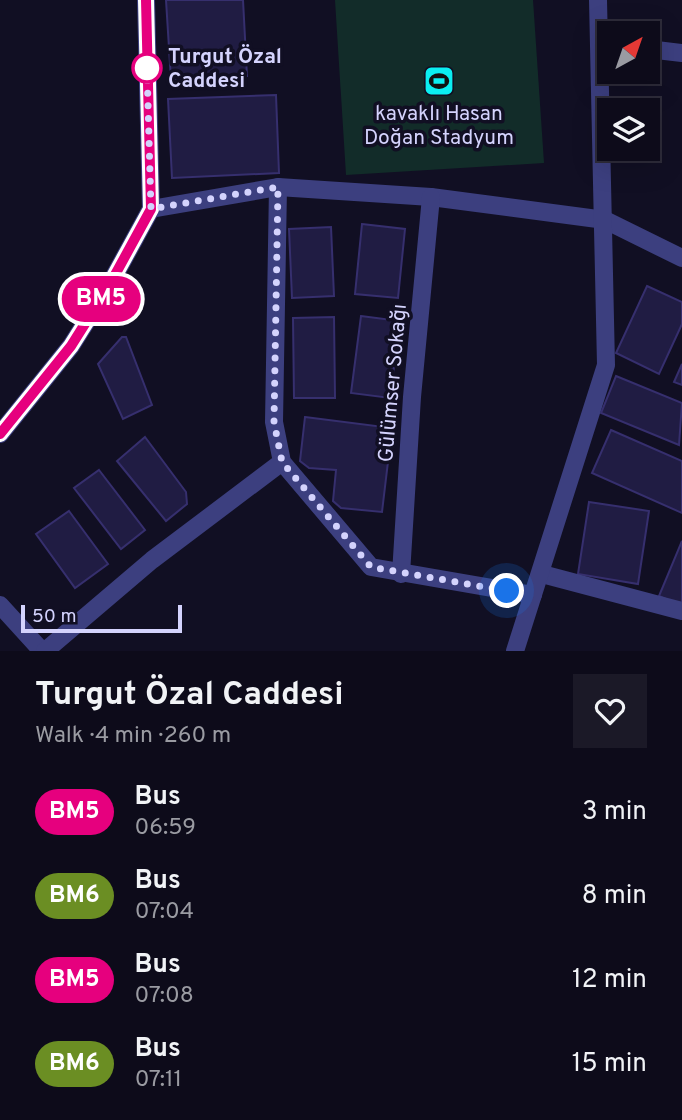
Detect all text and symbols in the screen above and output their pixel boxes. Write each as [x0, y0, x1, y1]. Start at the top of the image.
north arrow [597, 21, 660, 84]
map controls [597, 21, 660, 161]
place label: Turgut Özal Caddesi [168, 44, 282, 95]
marker: Turgut Özal Caddesi [132, 53, 162, 83]
sports icon: kavaklı Hasan Doğan Stadyum [422, 64, 456, 98]
button: layers [597, 98, 660, 161]
place label: kavaklı Hasan Doğan Stadyum [364, 101, 514, 152]
line badge: BM5 [61, 276, 141, 322]
text: BM5 [76, 284, 126, 314]
street label: Gülümser Sokağı [373, 303, 414, 463]
your location [489, 573, 524, 608]
scale bar [21, 602, 182, 634]
text: 50 m [32, 605, 77, 629]
button: heart [573, 674, 647, 748]
text: Turgut Özal Caddesi [35, 675, 344, 717]
text: Walk · 4 min · 260 m [35, 722, 231, 751]
text: Bus [135, 781, 181, 814]
text: 3 min [582, 796, 647, 829]
text: BM5 [49, 797, 100, 827]
text: 06:59 [135, 814, 196, 843]
text: Bus [135, 865, 181, 898]
text: 8 min [582, 880, 647, 913]
text: BM6 [49, 881, 100, 911]
text: 07:04 [135, 898, 194, 927]
text: Bus [135, 949, 181, 982]
text: 12 min [572, 964, 647, 997]
text: BM5 [49, 965, 100, 995]
text: 07:08 [135, 982, 194, 1011]
text: Bus [135, 1033, 181, 1066]
text: 15 min [572, 1048, 647, 1081]
text: BM6 [49, 1049, 100, 1079]
text: 07:11 [135, 1066, 182, 1095]

